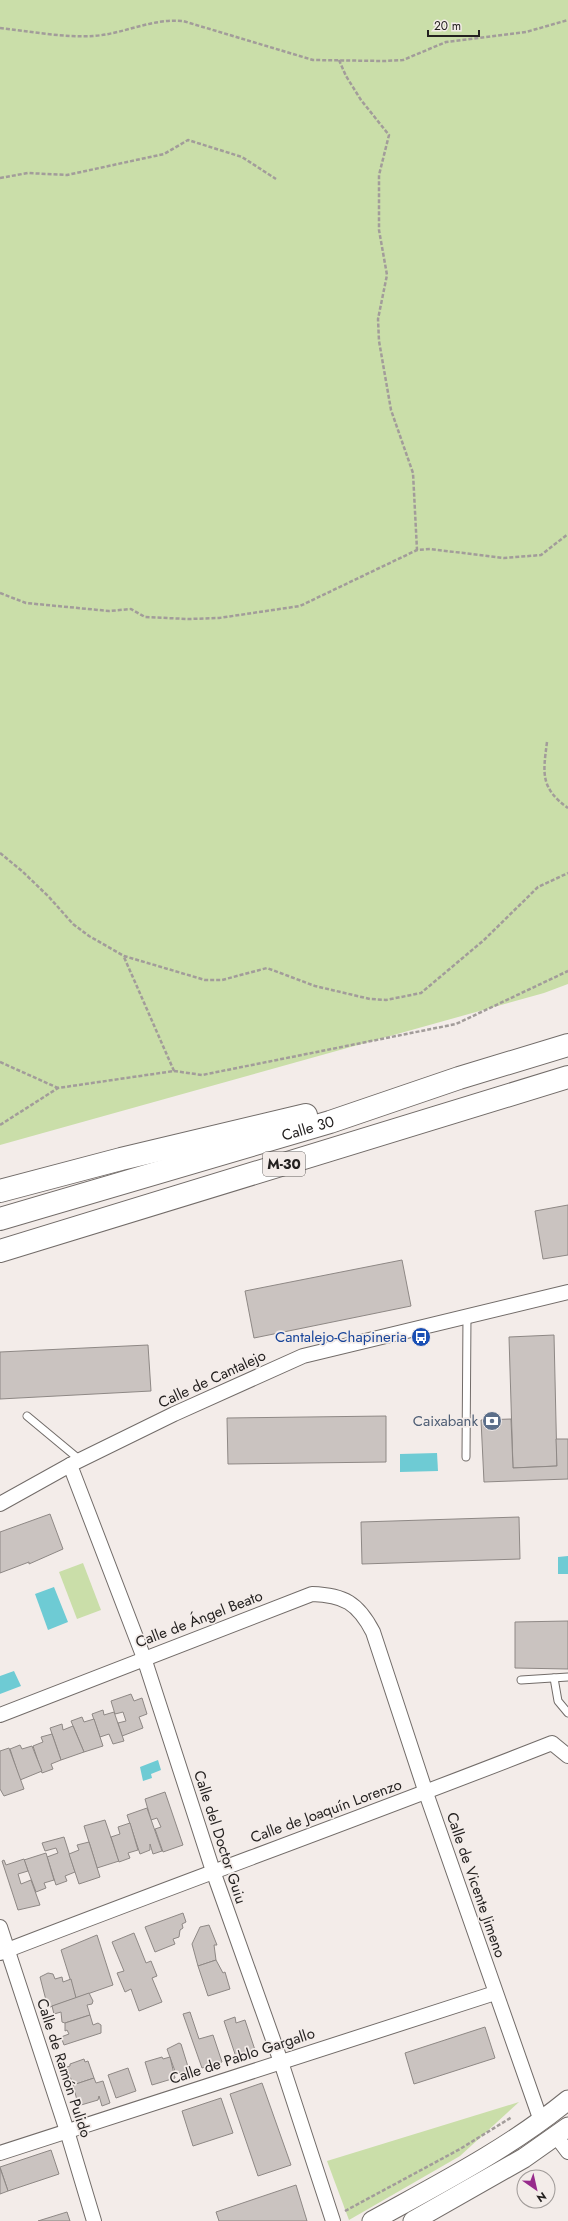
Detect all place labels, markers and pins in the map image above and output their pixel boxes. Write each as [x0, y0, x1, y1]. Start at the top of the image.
place label: Cantalejo-Chapineria [275, 1326, 407, 1348]
bus stop icon: Cantalejo-Chapineria [410, 1326, 432, 1348]
place label: Caixabank [413, 1410, 478, 1432]
bank icon: Caixabank [481, 1410, 503, 1432]

